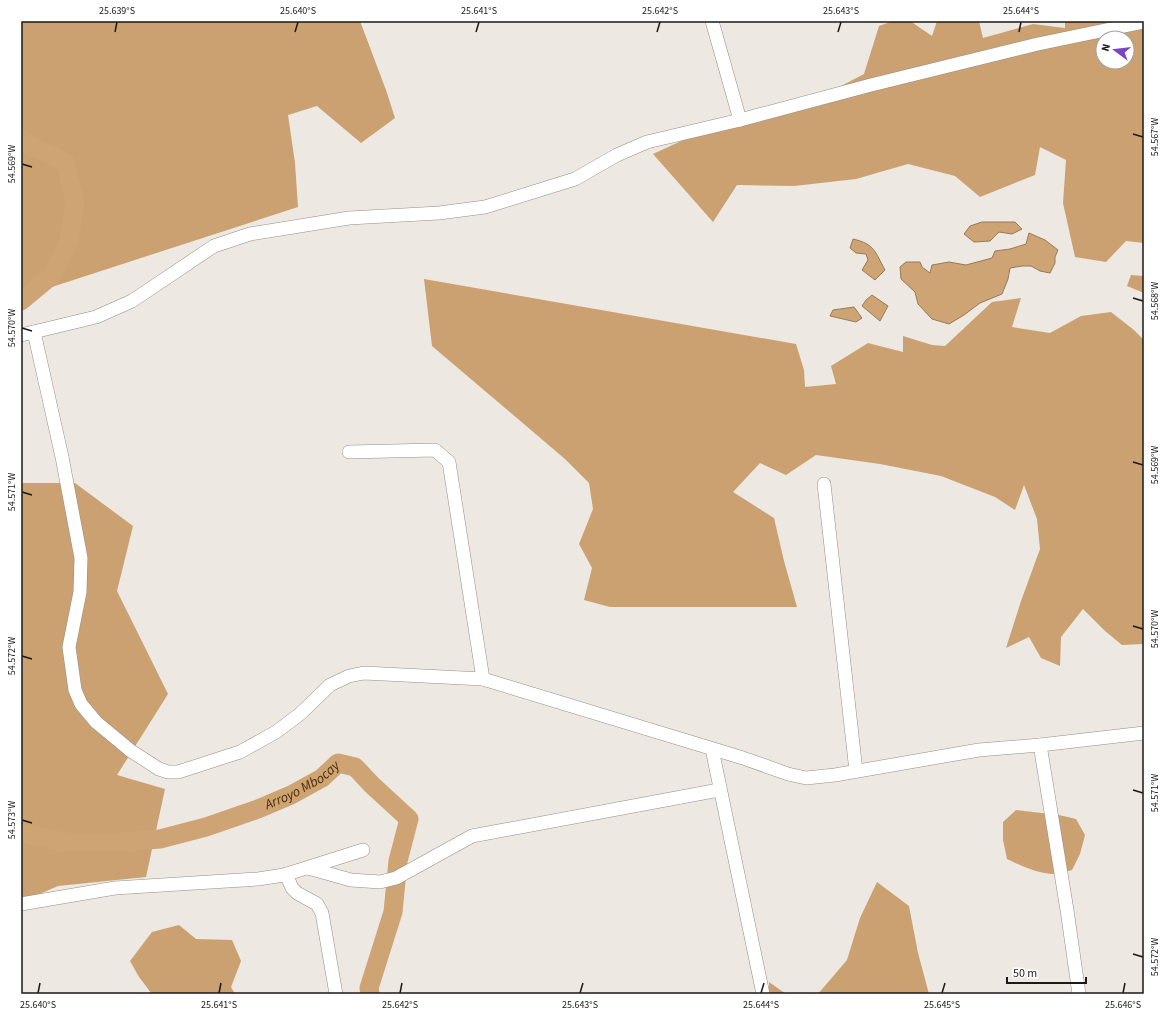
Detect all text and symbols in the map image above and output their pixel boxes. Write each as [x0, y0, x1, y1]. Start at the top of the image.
text: 25.639°S [99, 4, 135, 18]
text: 25.640°S [280, 4, 316, 18]
text: 25.641°S [461, 4, 497, 18]
text: 25.642°S [642, 4, 678, 18]
text: 25.643°S [823, 4, 859, 18]
text: 25.644°S [1003, 4, 1039, 18]
north arrow [1095, 30, 1135, 70]
text: N [1098, 42, 1114, 53]
text: 54.567°W [1148, 118, 1162, 156]
text: 54.569°W [5, 145, 19, 183]
text: 54.568°W [1148, 282, 1162, 320]
text: 54.570°W [5, 309, 19, 347]
text: 54.569°W [1148, 446, 1162, 484]
text: 54.571°W [5, 473, 19, 511]
text: 54.570°W [1148, 610, 1162, 648]
text: 54.572°W [5, 637, 19, 675]
water label: Arroyo Mbocay [261, 756, 345, 815]
text: 54.571°W [1148, 774, 1162, 812]
text: 54.573°W [5, 801, 19, 839]
text: 54.572°W [1148, 938, 1162, 976]
scale bar [1007, 959, 1086, 985]
text: 50 m [1013, 965, 1037, 982]
text: 25.640°S [20, 998, 56, 1012]
text: 25.641°S [201, 998, 237, 1012]
text: 25.642°S [382, 998, 418, 1012]
text: 25.643°S [562, 998, 598, 1012]
text: 25.644°S [743, 998, 779, 1012]
text: 25.645°S [924, 998, 960, 1012]
text: 25.646°S [1105, 998, 1141, 1012]

